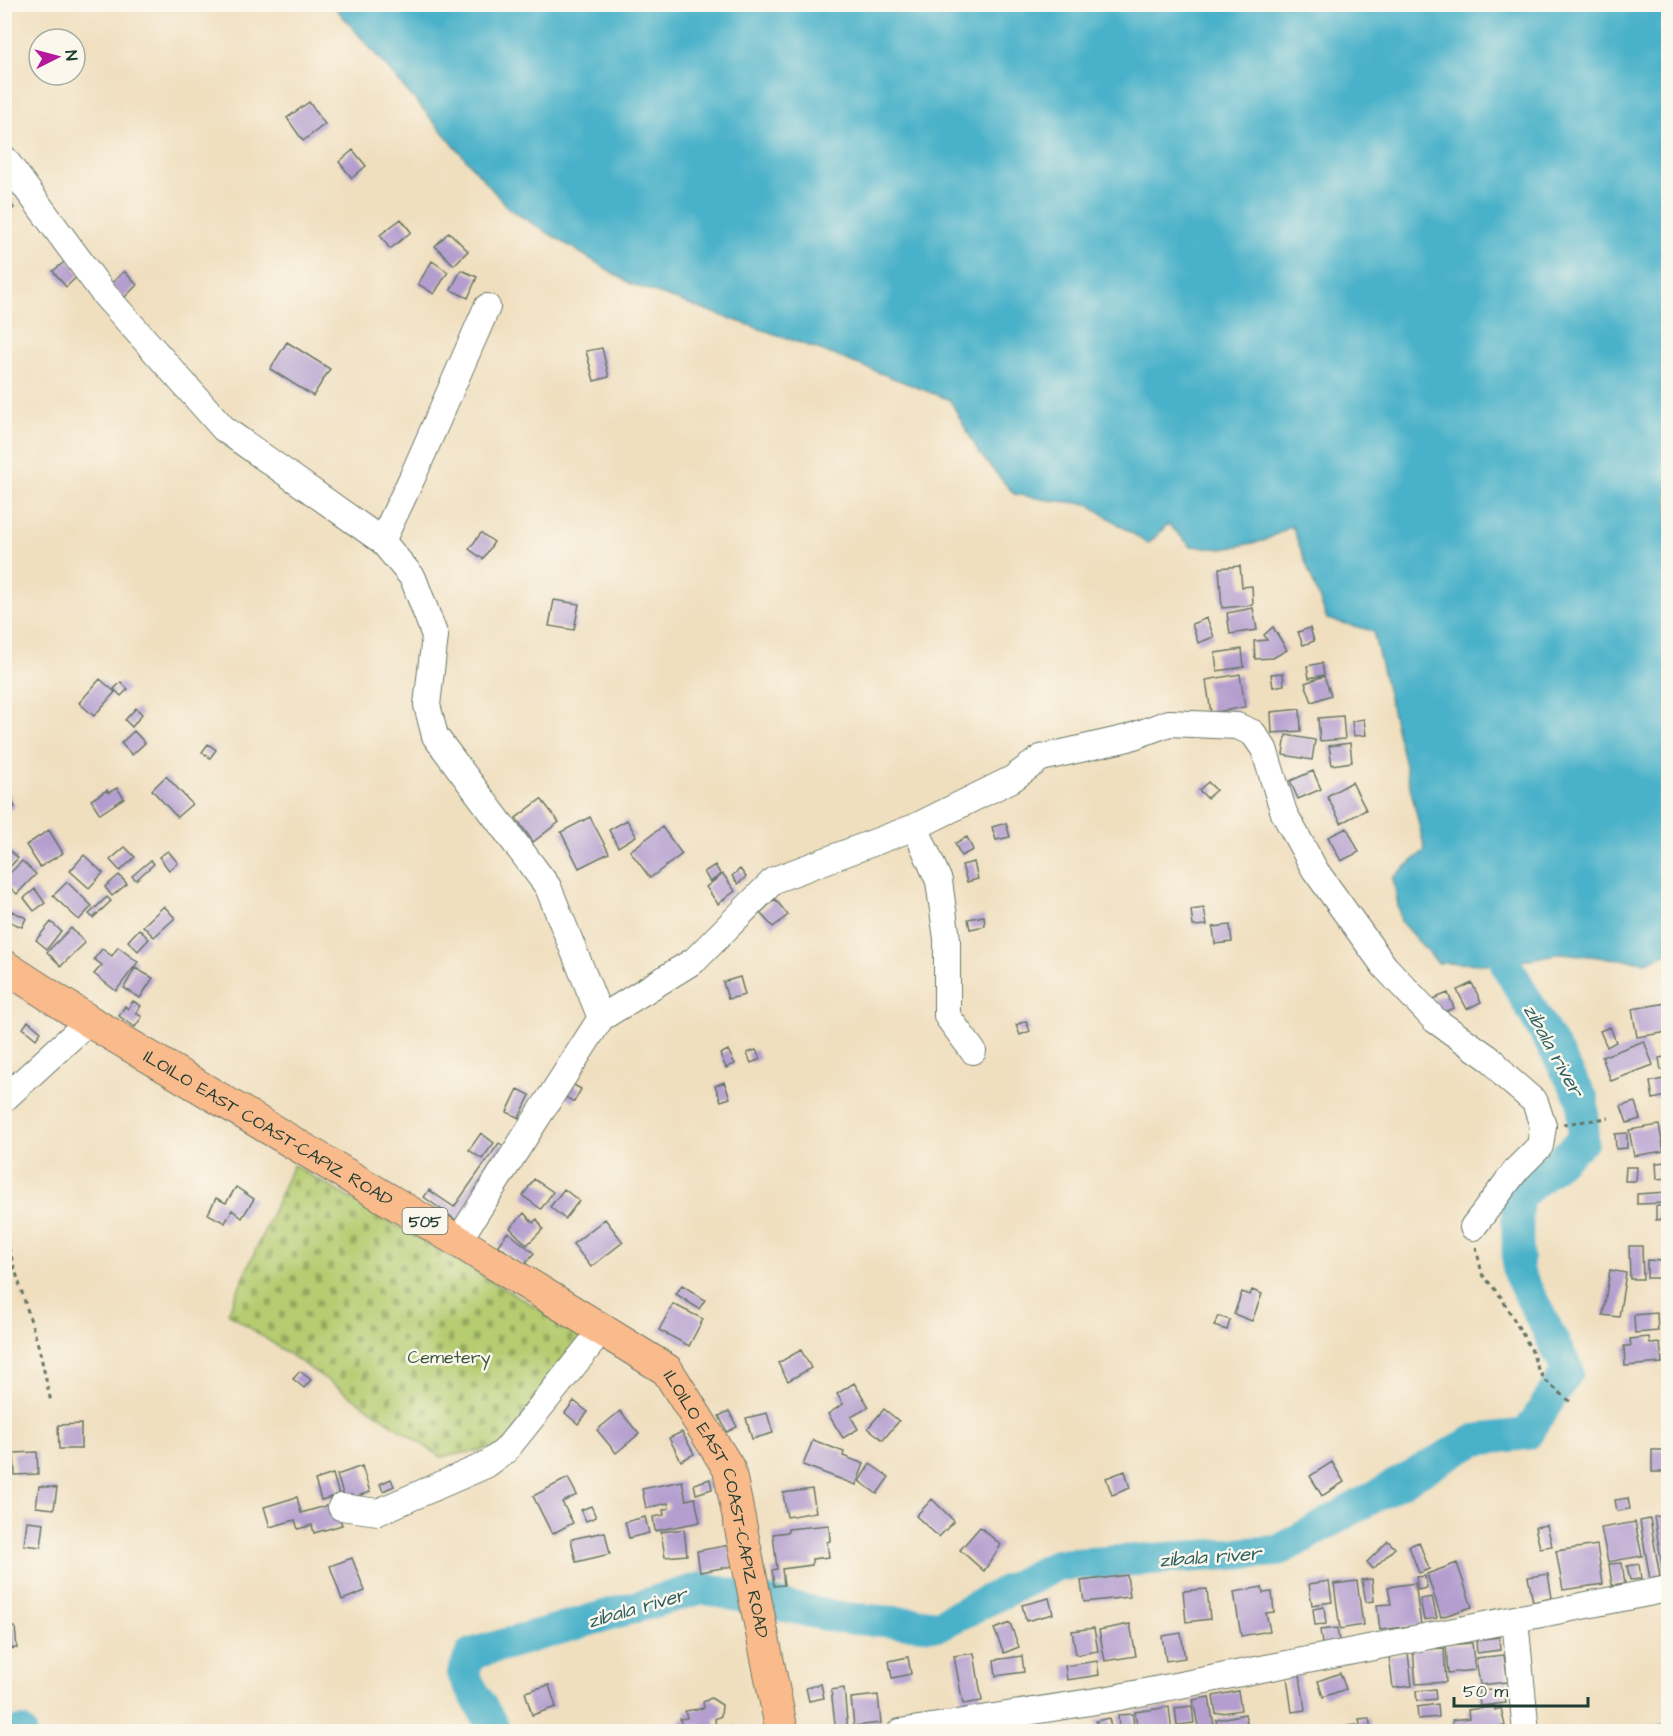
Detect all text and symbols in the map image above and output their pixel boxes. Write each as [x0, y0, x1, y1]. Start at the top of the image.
north arrow [27, 27, 87, 87]
text: N [59, 49, 82, 62]
water label: zibala river [1516, 999, 1591, 1104]
street label: ILOILO EAST COAST-CAPIZ ROAD [139, 1044, 398, 1213]
road number: 505 [402, 1208, 448, 1234]
park label: Cemetery [407, 1345, 491, 1371]
street label: ILOILO EAST COAST-CAPIZ ROAD [657, 1366, 775, 1641]
water label: zibala river [1158, 1539, 1264, 1575]
water label: zibala river [584, 1580, 692, 1635]
scale bar [1454, 1670, 1588, 1708]
text: 50 m [1463, 1679, 1508, 1704]

